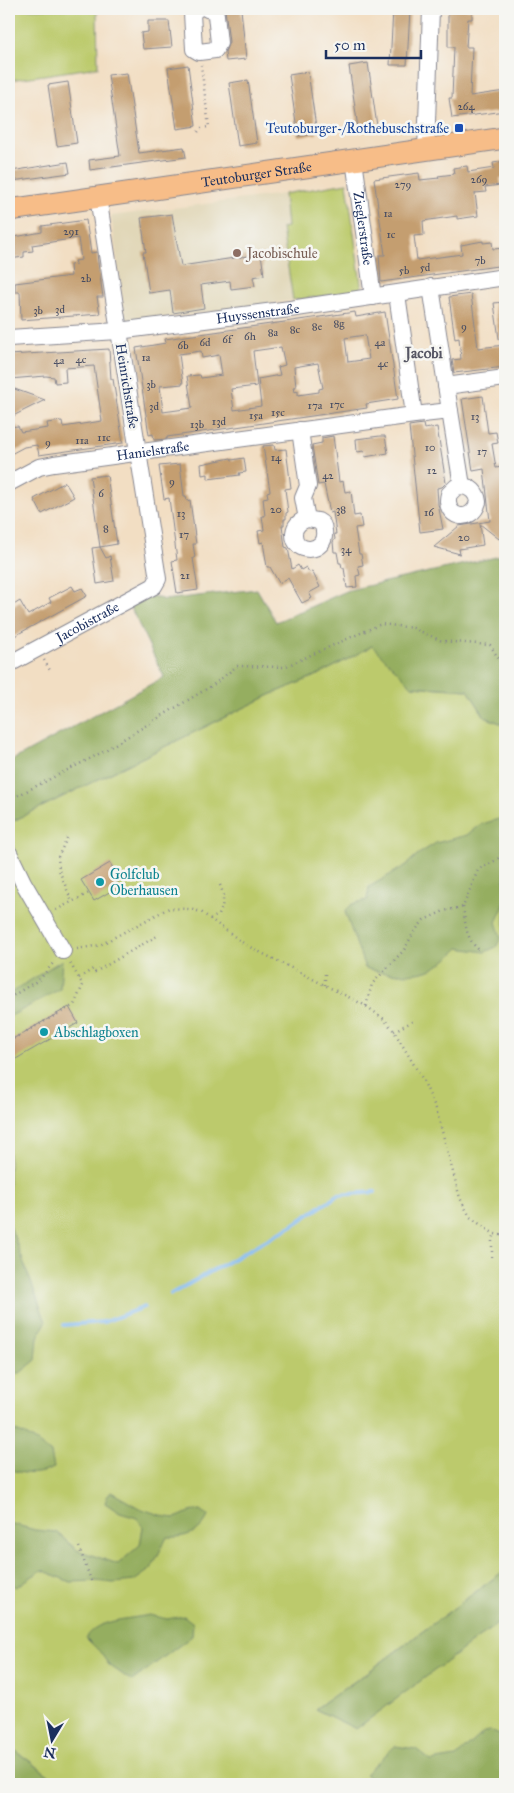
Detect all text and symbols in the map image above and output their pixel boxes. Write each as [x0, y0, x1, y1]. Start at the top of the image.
scale bar [326, 28, 422, 60]
text: 50 m [334, 36, 366, 54]
house number: 264 [457, 100, 475, 113]
place label: Teutoburger-/Rothebuschstraße [266, 120, 449, 137]
marker: Teutoburger-/Rothebuschstraße [453, 122, 465, 134]
street label: Teutoburger Straße [200, 158, 313, 190]
house number: 269 [471, 173, 488, 186]
house number: 279 [395, 178, 412, 191]
street label: Zieglerstraße [350, 190, 377, 266]
house number: 1a [384, 207, 393, 220]
house number: 291 [63, 225, 79, 238]
house number: 1c [387, 228, 396, 241]
place label: Jacobischule [245, 245, 318, 263]
marker: Jacobischule [231, 247, 243, 259]
house number: 7b [474, 254, 486, 267]
house number: 5d [420, 261, 431, 274]
house number: 5b [399, 264, 409, 277]
house number: 2b [81, 272, 91, 285]
street label: Huyssenstraße [215, 299, 301, 327]
house number: 3d [55, 303, 65, 316]
house number: 3b [33, 304, 43, 317]
house number: 8g [334, 317, 345, 330]
house number: 8e [312, 320, 323, 333]
house number: 9 [461, 320, 467, 333]
house number: 8c [290, 323, 301, 336]
house number: 8a [268, 326, 279, 339]
house number: 6h [244, 330, 256, 343]
house number: 6f [222, 333, 234, 346]
house number: 6d [199, 336, 211, 349]
house number: 4a [375, 336, 386, 349]
house number: 6b [178, 339, 188, 352]
street label: Heinrichstraße [112, 342, 142, 430]
district label: Jacobi [403, 344, 444, 363]
house number: 1a [142, 351, 151, 364]
house number: 4c [76, 353, 87, 366]
house number: 4a [54, 354, 65, 367]
house number: 4c [378, 357, 389, 370]
house number: 3b [146, 378, 156, 391]
house number: 17c [330, 398, 345, 411]
house number: 17a [308, 399, 323, 412]
house number: 3d [149, 400, 159, 413]
house number: 15c [271, 406, 285, 419]
house number: 15a [249, 409, 263, 422]
house number: 13 [471, 410, 479, 423]
house number: 13d [212, 415, 227, 428]
house number: 13b [190, 418, 204, 431]
house number: 11c [97, 431, 111, 444]
house number: 11a [75, 434, 89, 447]
house number: 9 [45, 436, 51, 449]
street label: Hanielstraße [115, 437, 190, 464]
house number: 10 [425, 441, 435, 454]
house number: 17 [477, 445, 487, 458]
house number: 14 [271, 451, 282, 464]
house number: 12 [427, 464, 437, 477]
house number: 42 [322, 469, 334, 482]
house number: 9 [169, 475, 175, 488]
house number: 6 [98, 487, 104, 500]
house number: 20 [270, 503, 282, 516]
house number: 38 [336, 503, 346, 516]
house number: 16 [424, 506, 434, 519]
house number: 13 [177, 507, 185, 520]
house number: 8 [103, 522, 109, 535]
house number: 17 [179, 528, 189, 541]
house number: 20 [458, 531, 470, 544]
house number: 34 [341, 543, 352, 556]
house number: 21 [180, 569, 190, 582]
street label: Jacobistraße [51, 598, 122, 648]
place label: Golfclub Oberhausen [110, 866, 179, 899]
marker: Golfclub Oberhausen [94, 876, 106, 888]
place label: Abschlagboxen [53, 1024, 139, 1041]
marker: Abschlagboxen [38, 1026, 50, 1038]
north arrow [28, 1716, 78, 1766]
text: N [42, 1743, 57, 1762]

